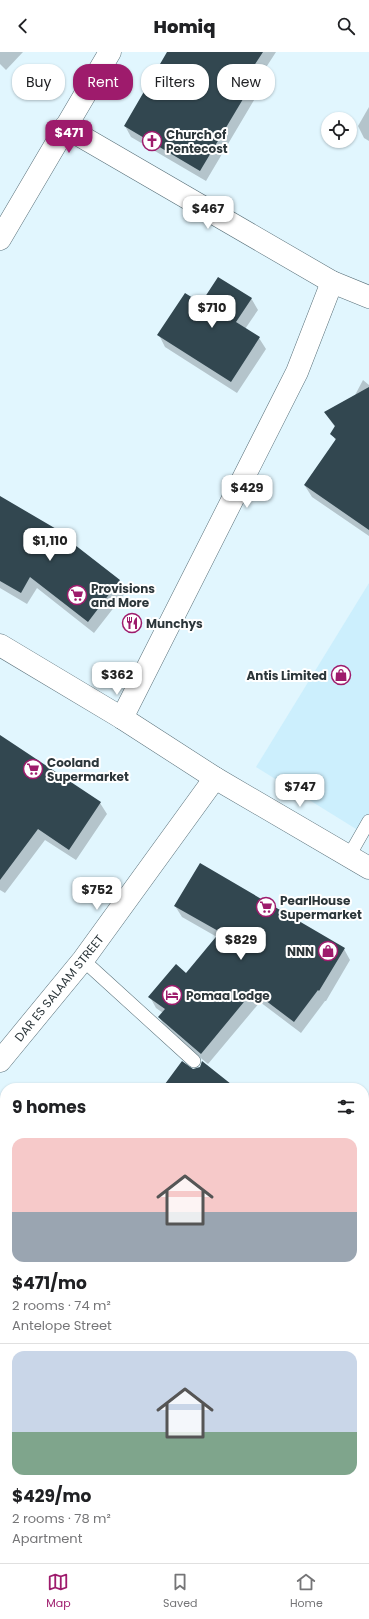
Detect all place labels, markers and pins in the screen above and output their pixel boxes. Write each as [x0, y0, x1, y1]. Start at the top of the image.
pin: $471 [45, 120, 93, 154]
place label: Church of Pentecost [166, 126, 228, 157]
church icon: Church of Pentecost [141, 130, 163, 152]
pin: $467 [184, 196, 232, 230]
pin: $710 [188, 295, 236, 329]
pin: $429 [223, 475, 271, 509]
pin: $1,110 [17, 528, 83, 562]
place label: Provisions and More [91, 580, 155, 611]
supermarket icon: Provisions and More [66, 584, 88, 606]
restaurant icon: Munchys [121, 612, 143, 634]
place label: Munchys [146, 615, 203, 632]
pin: $362 [93, 662, 141, 696]
shop icon: Antis Limited [330, 664, 352, 686]
place label: Antis Limited [246, 667, 327, 684]
place label: Cooland Supermarket [47, 754, 129, 785]
supermarket icon: Cooland Supermarket [22, 758, 44, 780]
pin: $747 [276, 774, 324, 808]
pin: $752 [73, 877, 121, 911]
place label: PearlHouse Supermarket [280, 892, 362, 923]
supermarket icon: PearlHouse Supermarket [255, 896, 277, 918]
pin: $829 [217, 927, 265, 961]
shop icon: NNN [317, 940, 339, 962]
place label: NNN [287, 943, 314, 960]
hotel icon: Pomaa Lodge [161, 984, 183, 1006]
place label: Pomaa Lodge [186, 987, 270, 1004]

